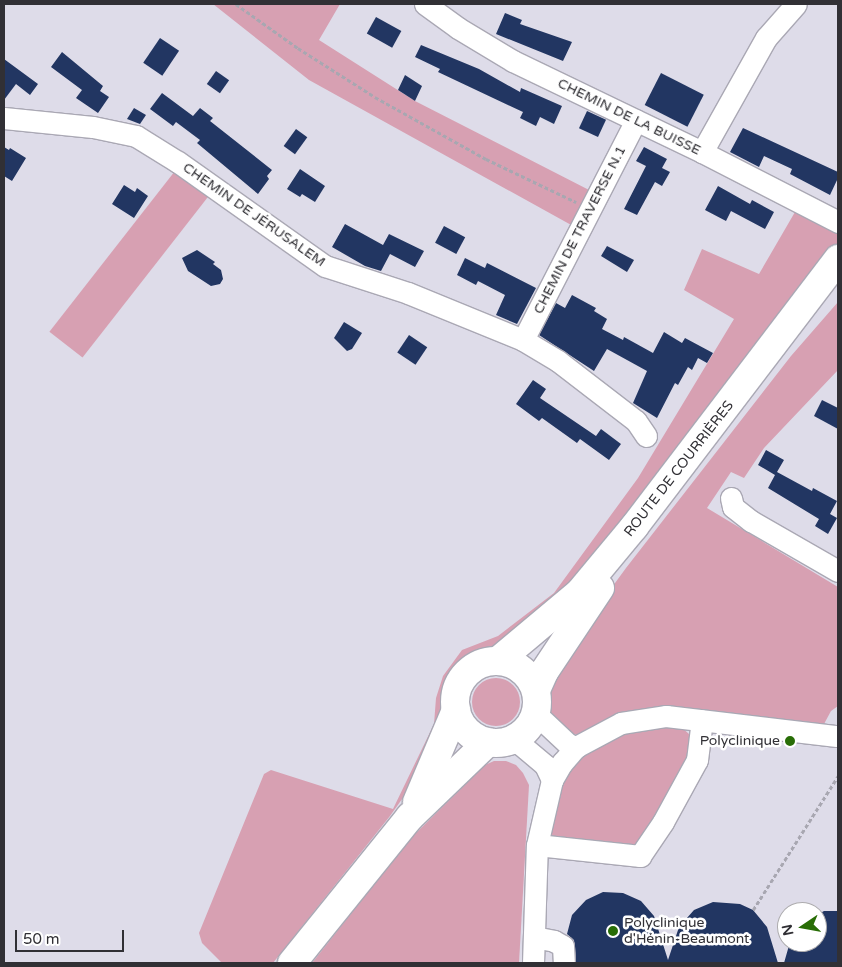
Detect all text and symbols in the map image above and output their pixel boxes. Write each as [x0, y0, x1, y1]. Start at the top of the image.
street label: CHEMIN DE LA BUISSE [555, 75, 703, 159]
street label: CHEMIN DE TRAVERSE N.1 [530, 143, 630, 317]
street label: CHEMIN DE JÉRUSALEM [179, 159, 329, 271]
street label: ROUTE DE COURRIÈRES [621, 398, 737, 540]
place label: Polyclinique [700, 733, 780, 749]
marker: Polyclinique [784, 735, 796, 747]
north arrow [777, 902, 827, 952]
place label: Polyclinique d'Hénin-Beaumont [624, 915, 749, 948]
scale bar [18, 920, 126, 952]
text: N [778, 923, 797, 937]
marker: Polyclinique d'Hénin-Beaumont [606, 924, 620, 938]
text: 50 m [23, 930, 60, 948]

